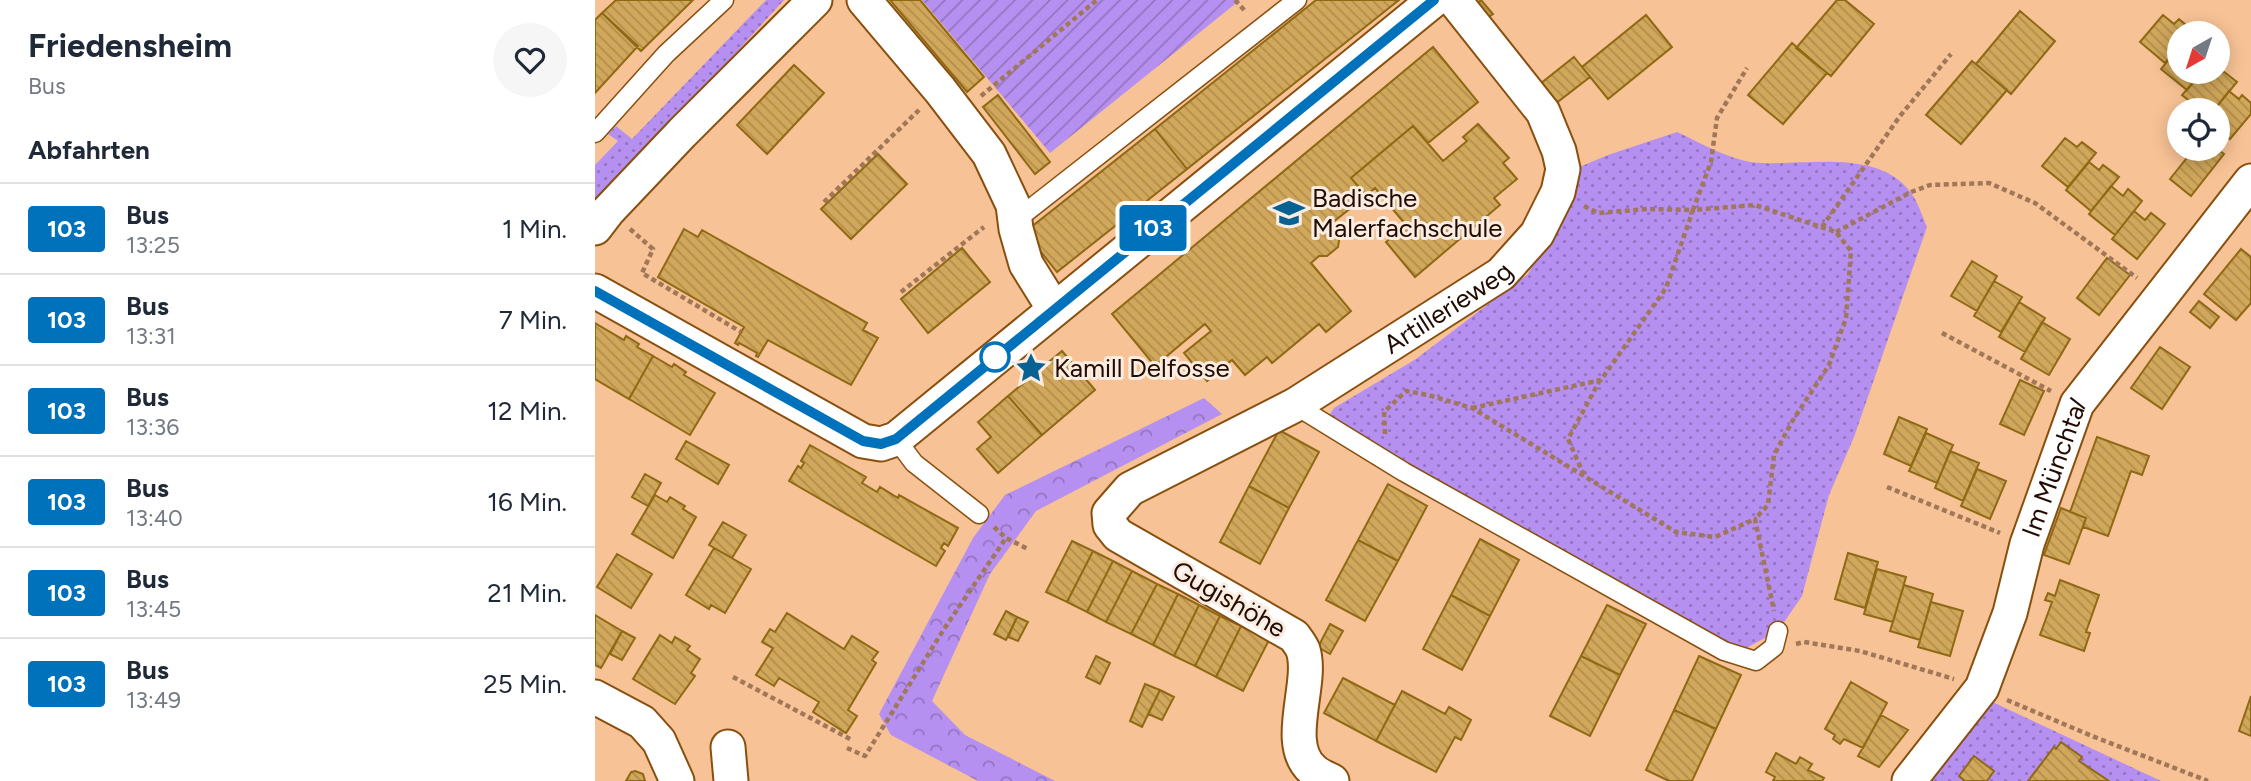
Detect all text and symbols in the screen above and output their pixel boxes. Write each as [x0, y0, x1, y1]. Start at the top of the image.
north arrow [2167, 21, 2229, 84]
map controls [2167, 21, 2230, 161]
button: heart [493, 23, 567, 97]
text: Friedensheim [28, 26, 232, 65]
text: Bus [28, 72, 66, 100]
button: locate [2167, 98, 2230, 161]
text: Abfahrten [28, 134, 150, 166]
place label: Badische Malerfachschule [1312, 182, 1502, 244]
school or university icon: Badische Malerfachschule [1272, 196, 1306, 230]
text: Bus [126, 199, 169, 231]
line badge: 103 [1113, 205, 1193, 251]
text: 1 Min. [502, 213, 567, 245]
text: 103 [1133, 213, 1173, 242]
text: 103 [47, 214, 86, 243]
text: 13:25 [126, 231, 180, 259]
street label: Artillerieweg [1377, 256, 1520, 361]
text: Bus [126, 290, 169, 322]
text: 7 Min. [499, 304, 567, 336]
text: 103 [47, 305, 86, 334]
text: 13:31 [126, 322, 176, 350]
unlabelled marker [980, 342, 1010, 372]
place icon: Kamill Delfosse [1014, 351, 1048, 385]
place label: Kamill Delfosse [1054, 352, 1230, 384]
text: Bus [126, 381, 169, 413]
street label: Im Münchtal [2015, 391, 2092, 541]
text: 12 Min. [487, 395, 567, 427]
text: 103 [47, 396, 86, 425]
text: 13:36 [126, 413, 179, 441]
text: Bus [126, 472, 169, 504]
text: 16 Min. [487, 486, 567, 518]
text: 103 [47, 487, 86, 516]
text: 13:40 [126, 504, 183, 532]
street label: Gugishöhe [1166, 554, 1292, 644]
text: Bus [126, 563, 169, 595]
text: 21 Min. [487, 577, 567, 609]
text: 103 [47, 578, 86, 607]
text: 13:45 [126, 595, 181, 623]
text: Bus [126, 654, 169, 686]
text: 25 Min. [483, 668, 567, 700]
text: 103 [47, 669, 86, 698]
text: 13:49 [126, 686, 181, 714]

